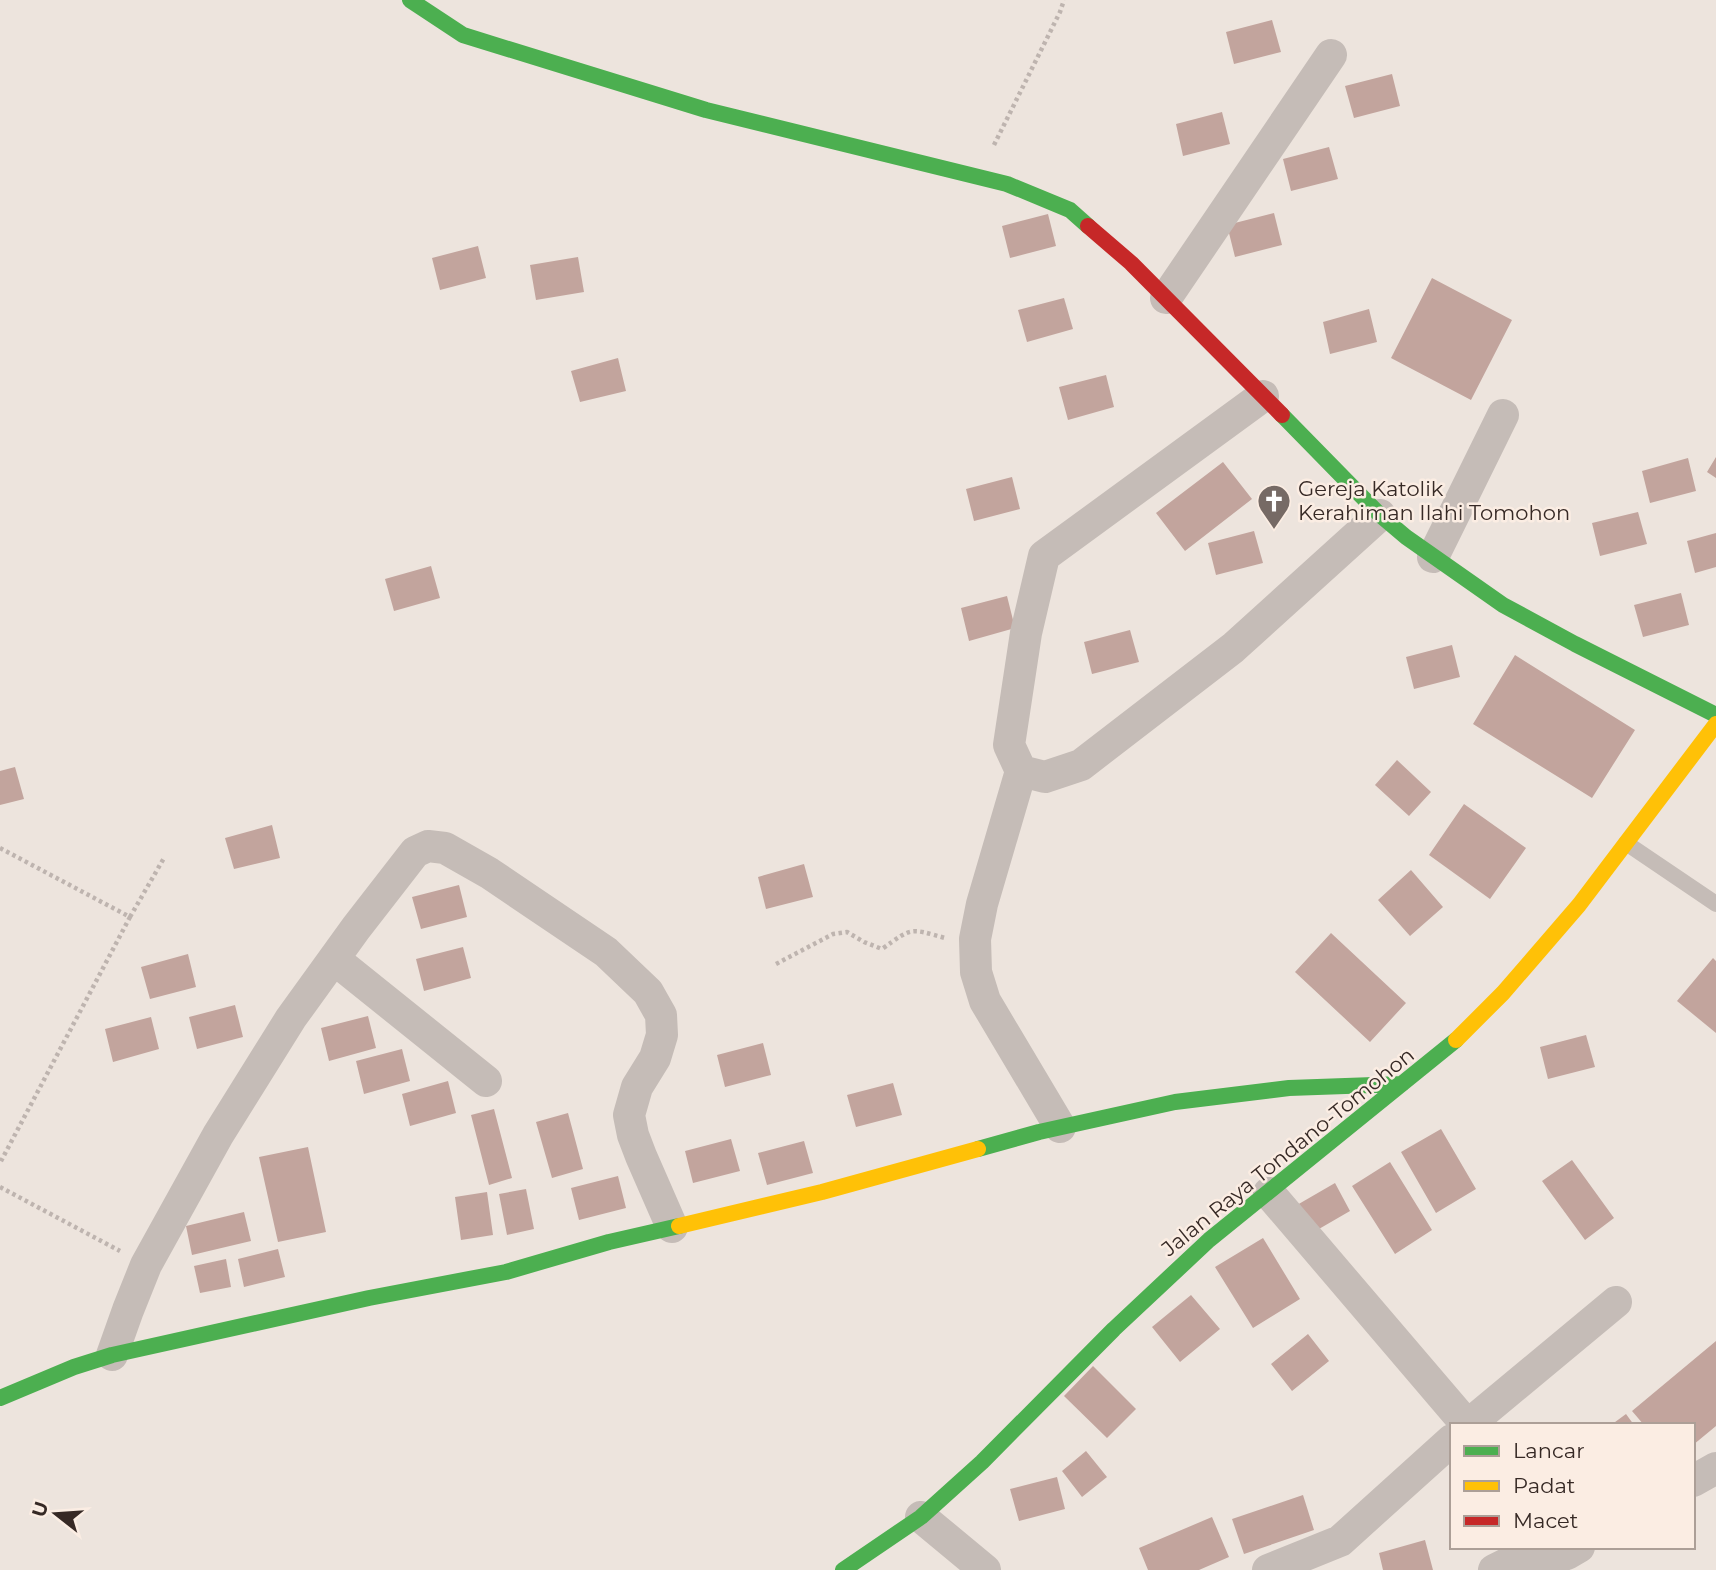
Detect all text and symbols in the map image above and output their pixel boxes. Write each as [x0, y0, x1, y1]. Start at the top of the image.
place label: Gereja Katolik Kerahiman Ilahi Tomohon [1298, 476, 1570, 525]
church icon: Gereja Katolik Kerahiman Ilahi Tomohon [1255, 482, 1293, 531]
street label: Jalan Raya Tondano-Tomohon [1156, 1042, 1419, 1262]
legend [1450, 1423, 1695, 1549]
text: Lancar [1513, 1438, 1585, 1463]
text: Padat [1513, 1473, 1575, 1498]
north arrow [21, 1479, 91, 1549]
text: U [27, 1499, 53, 1520]
text: Macet [1513, 1508, 1578, 1533]

